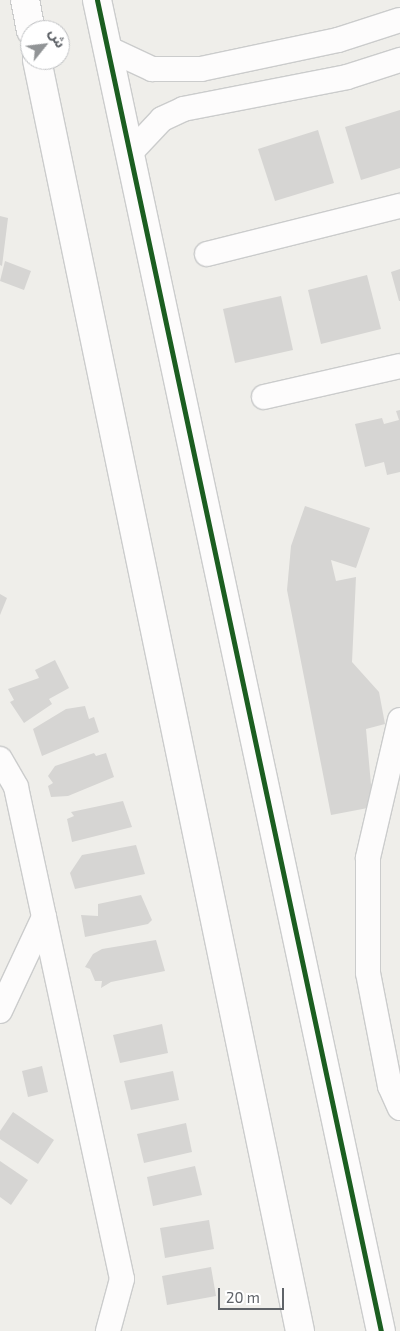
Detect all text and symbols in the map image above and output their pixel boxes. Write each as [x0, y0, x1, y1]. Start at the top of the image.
north arrow [20, 20, 70, 70]
text: ش [46, 25, 70, 50]
scale bar [220, 1278, 286, 1310]
text: 20 m [226, 1288, 260, 1306]

